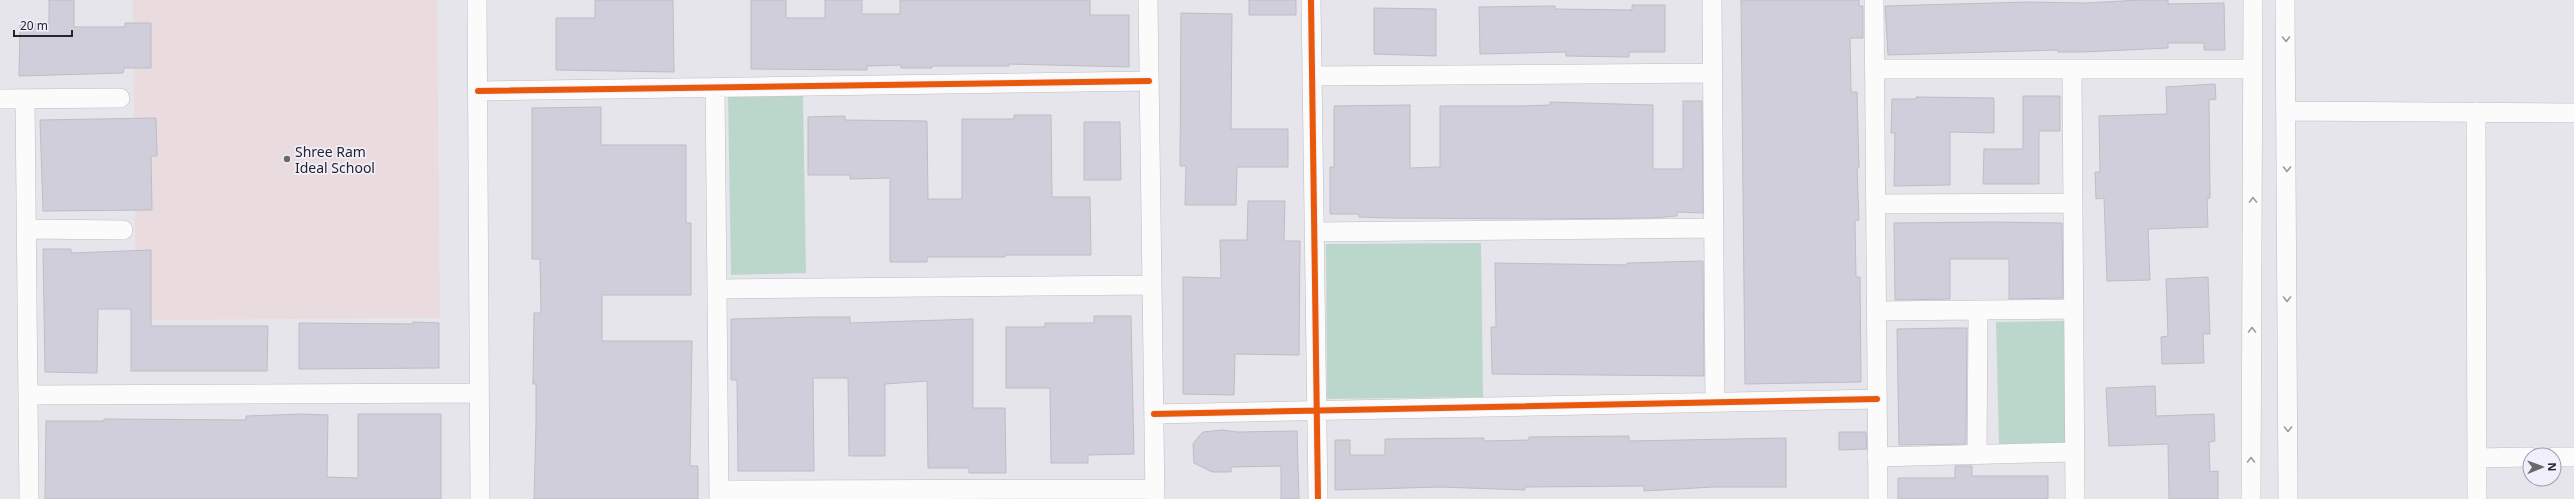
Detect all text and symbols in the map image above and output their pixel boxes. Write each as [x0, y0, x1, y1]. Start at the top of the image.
scale bar [14, 12, 72, 38]
text: 20 m [20, 17, 48, 34]
one-way arrow [2281, 36, 2290, 42]
place label: Shree Ram Ideal School [295, 142, 375, 177]
marker: Shree Ram Ideal School [282, 154, 292, 164]
one-way arrow [2283, 166, 2291, 172]
one-way arrow [2249, 197, 2257, 203]
one-way arrow [2283, 296, 2291, 302]
one-way arrow [2248, 327, 2256, 333]
one-way arrow [2284, 426, 2292, 432]
north arrow [2522, 447, 2562, 487]
one-way arrow [2247, 457, 2255, 463]
text: N [2545, 462, 2560, 471]

